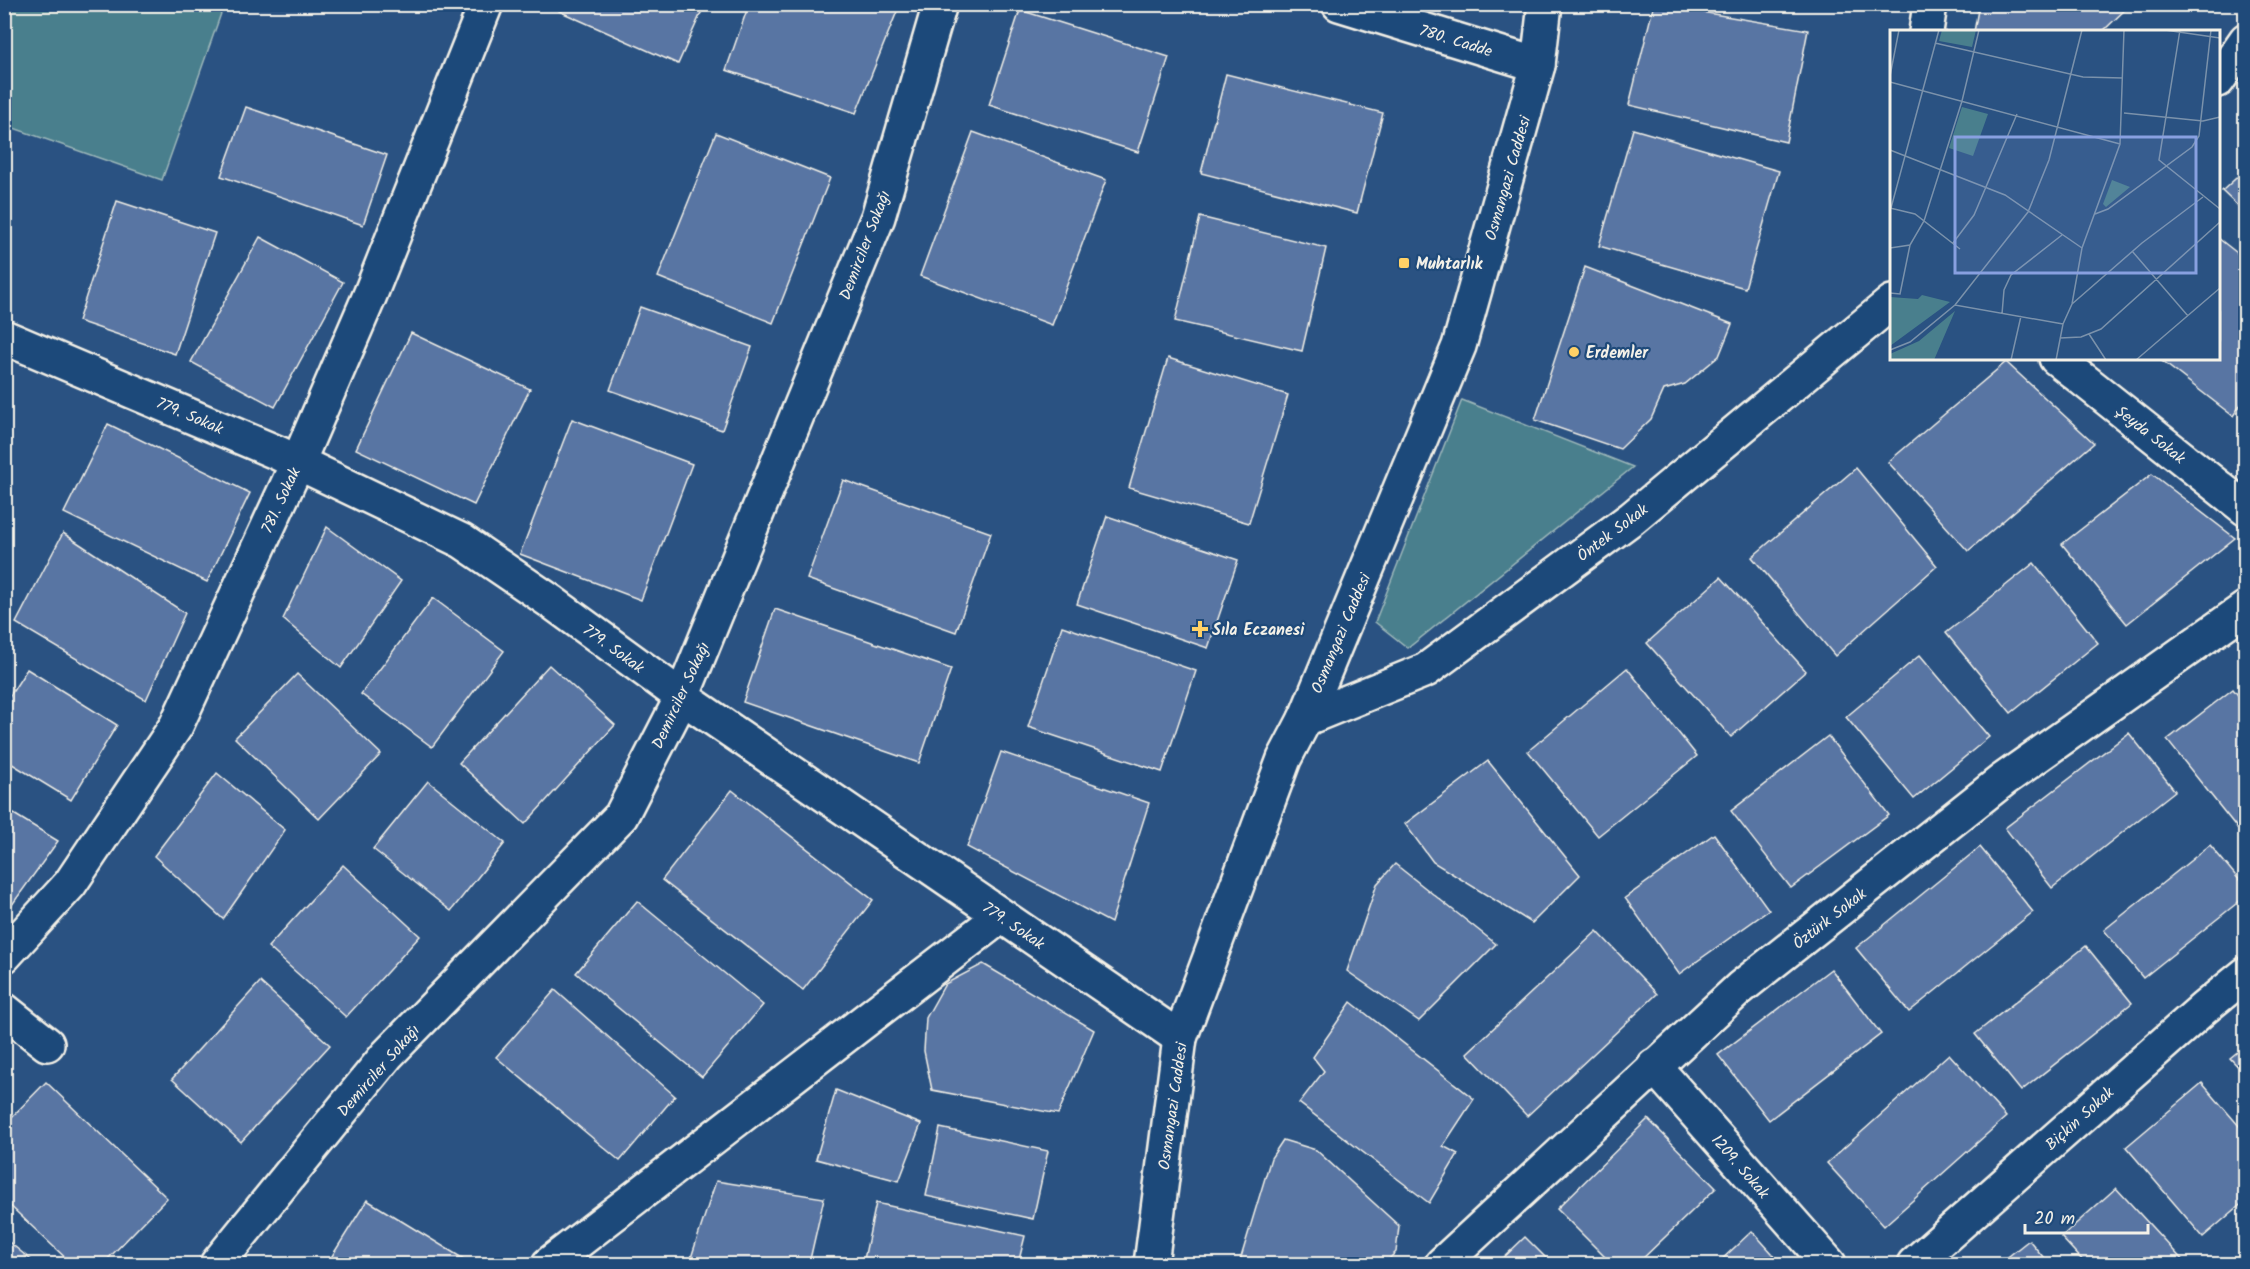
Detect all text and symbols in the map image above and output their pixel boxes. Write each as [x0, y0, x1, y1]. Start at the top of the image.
street label: 780. Cadde [1416, 18, 1495, 64]
inset map [1890, 30, 2220, 360]
street label: Osmangazi Caddesi [1479, 112, 1539, 244]
street label: Demirciler Sokağı [833, 187, 898, 304]
place label: Muhtarlık [1416, 252, 1483, 277]
marker: Muhtarlık [1397, 256, 1411, 270]
place label: Erdemler [1586, 341, 1649, 366]
marker: Erdemler [1567, 345, 1581, 359]
street label: 779. Sokak [152, 391, 227, 442]
street label: Şeyda Sokak [2109, 400, 2191, 471]
street label: 781. Sokak [255, 463, 308, 538]
street label: Öntek Sokak [1572, 498, 1654, 568]
street label: Osmangazi Caddesi [1305, 568, 1378, 698]
street label: 779. Sokak [577, 618, 650, 680]
place label: Sıla Eczanesi [1212, 618, 1305, 643]
marker: Sıla Eczanesi [1193, 622, 1207, 636]
street label: Demirciler Sokağı [646, 638, 717, 753]
street label: Öztürk Sokak [1787, 882, 1873, 956]
street label: 779. Sokak [977, 896, 1050, 957]
street label: Demirciler Sokağı [332, 1019, 426, 1123]
street label: Osmangazi Caddesi [1152, 1040, 1195, 1172]
street label: Biçkin Sokak [2040, 1081, 2121, 1157]
street label: 1209. Sokak [1705, 1129, 1775, 1205]
scale bar [2025, 1197, 2148, 1235]
text: 20 m [2034, 1205, 2075, 1234]

